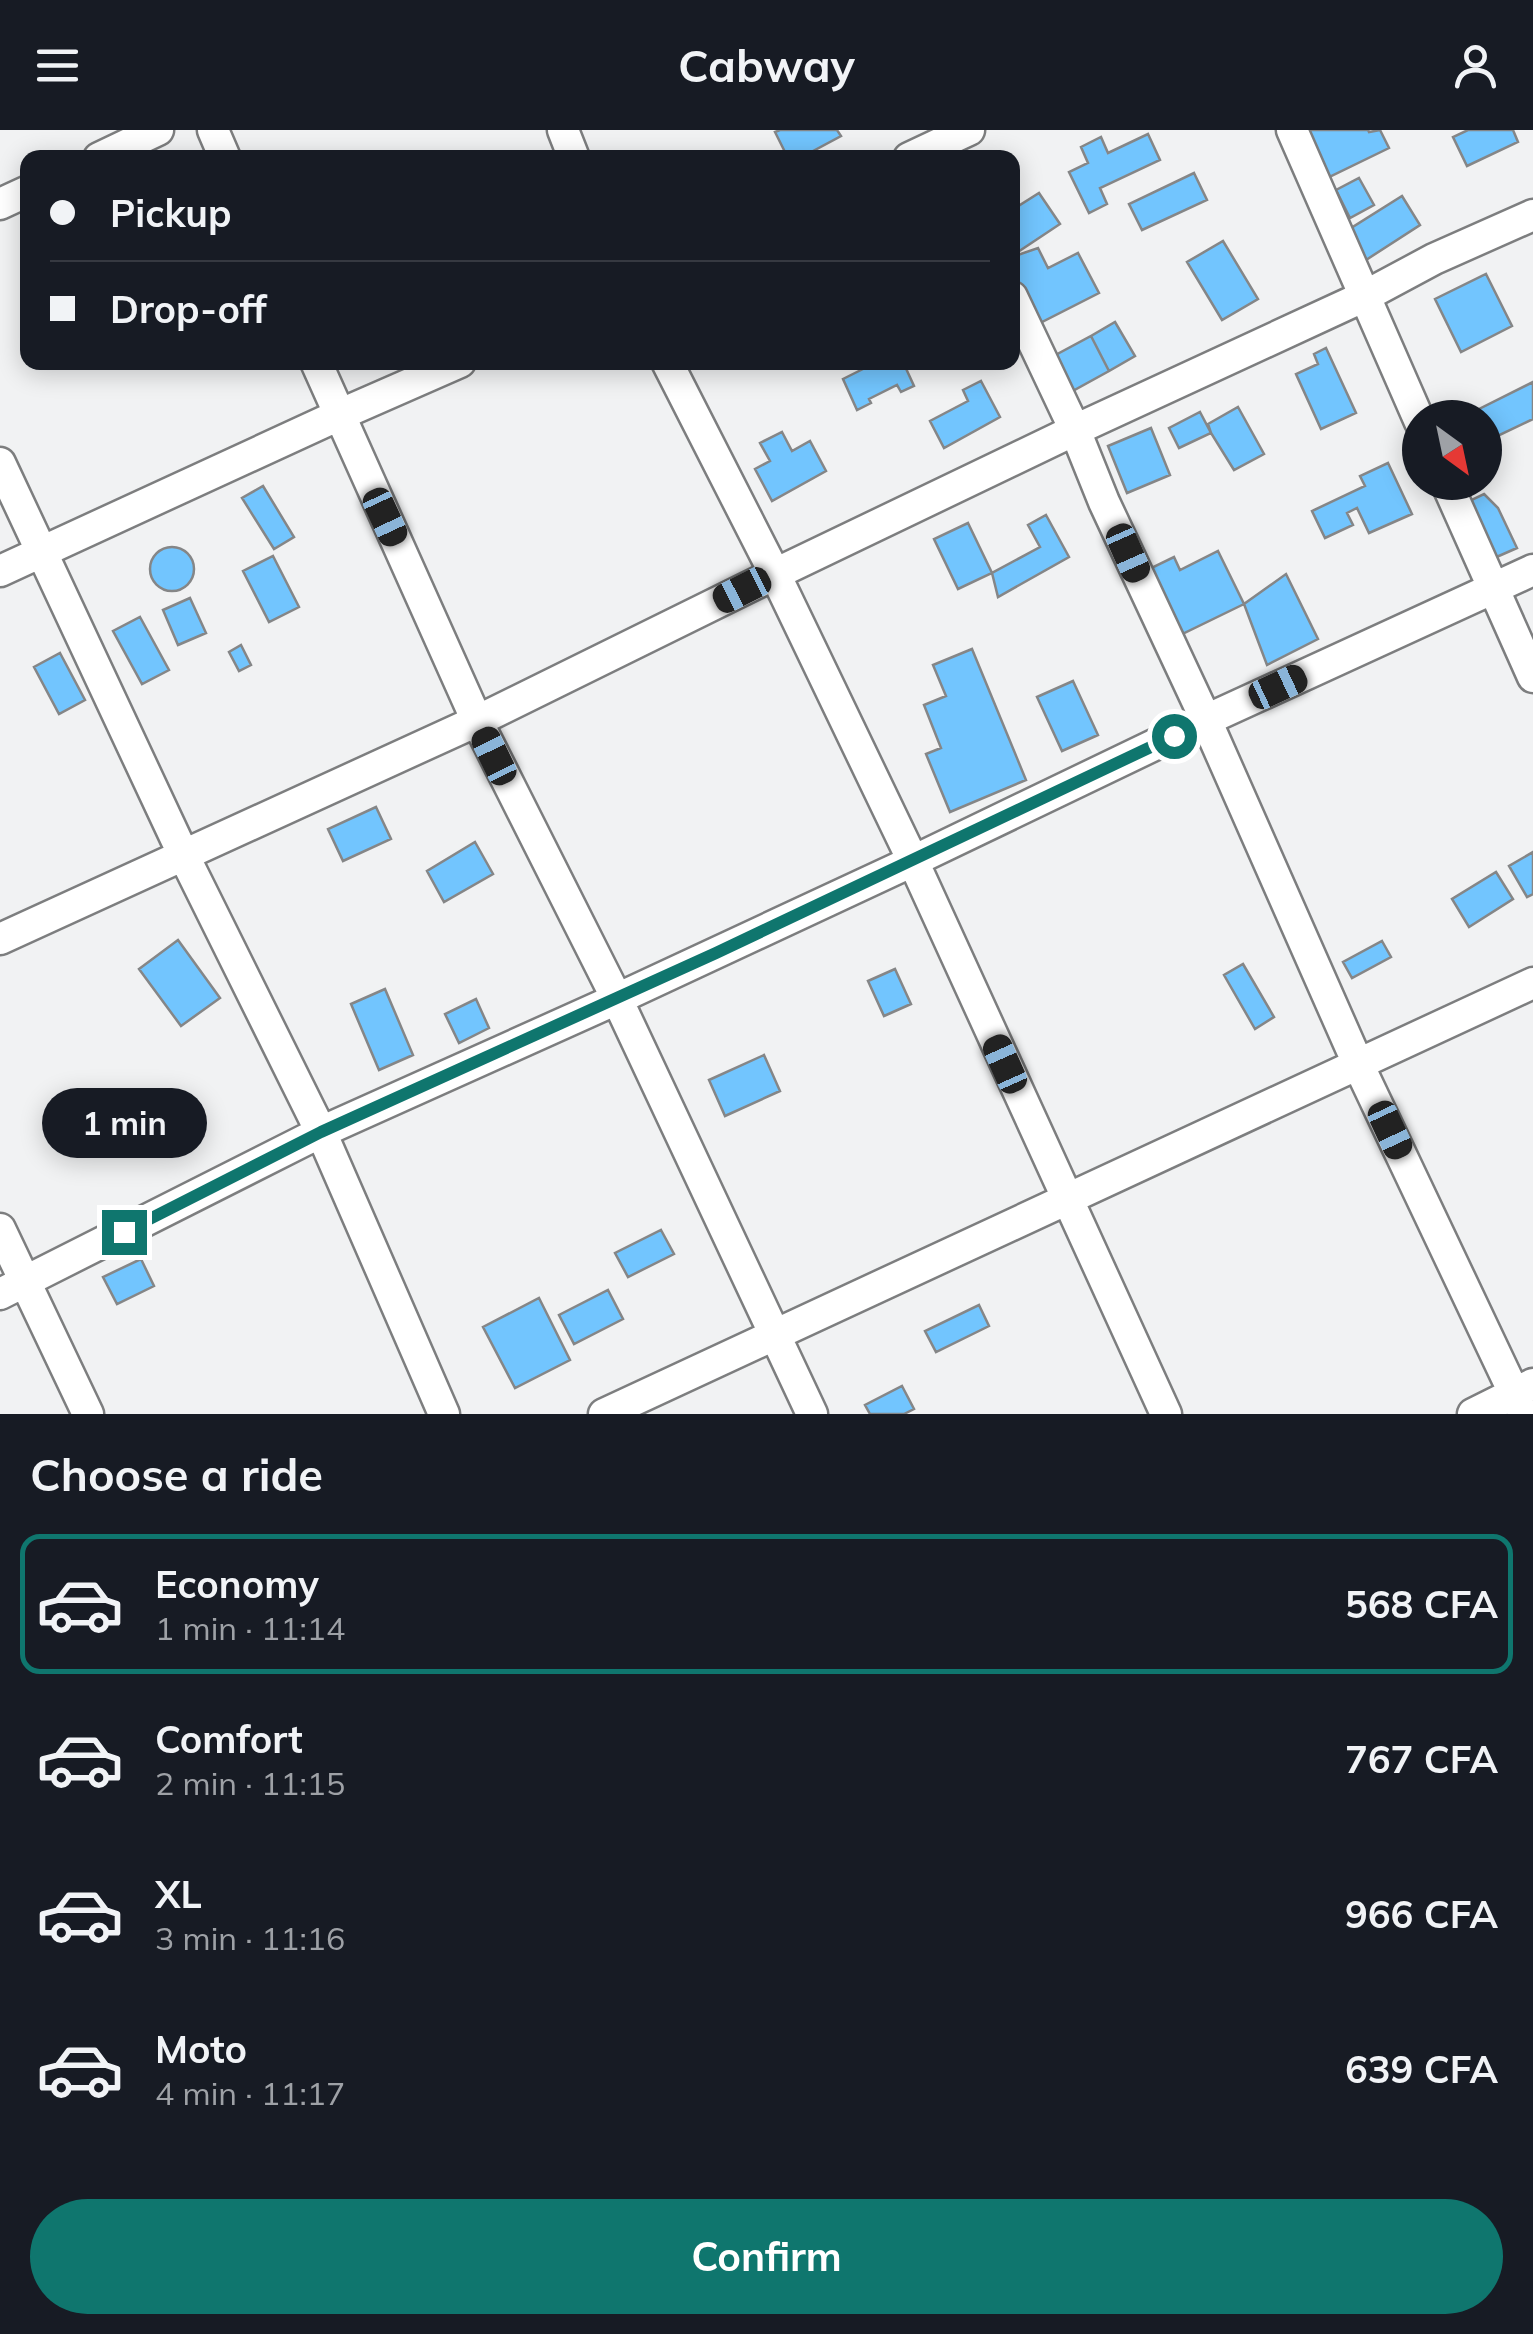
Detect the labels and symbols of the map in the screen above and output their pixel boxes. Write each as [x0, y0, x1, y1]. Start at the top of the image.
north arrow [1402, 400, 1502, 500]
car [359, 483, 411, 551]
car [1102, 519, 1154, 587]
car [708, 563, 776, 617]
car [1244, 661, 1312, 713]
route start [1152, 714, 1197, 759]
car [467, 722, 521, 790]
car [979, 1030, 1031, 1098]
callout: 1 min [42, 1087, 206, 1157]
car [1364, 1096, 1416, 1164]
route end [102, 1210, 147, 1255]

